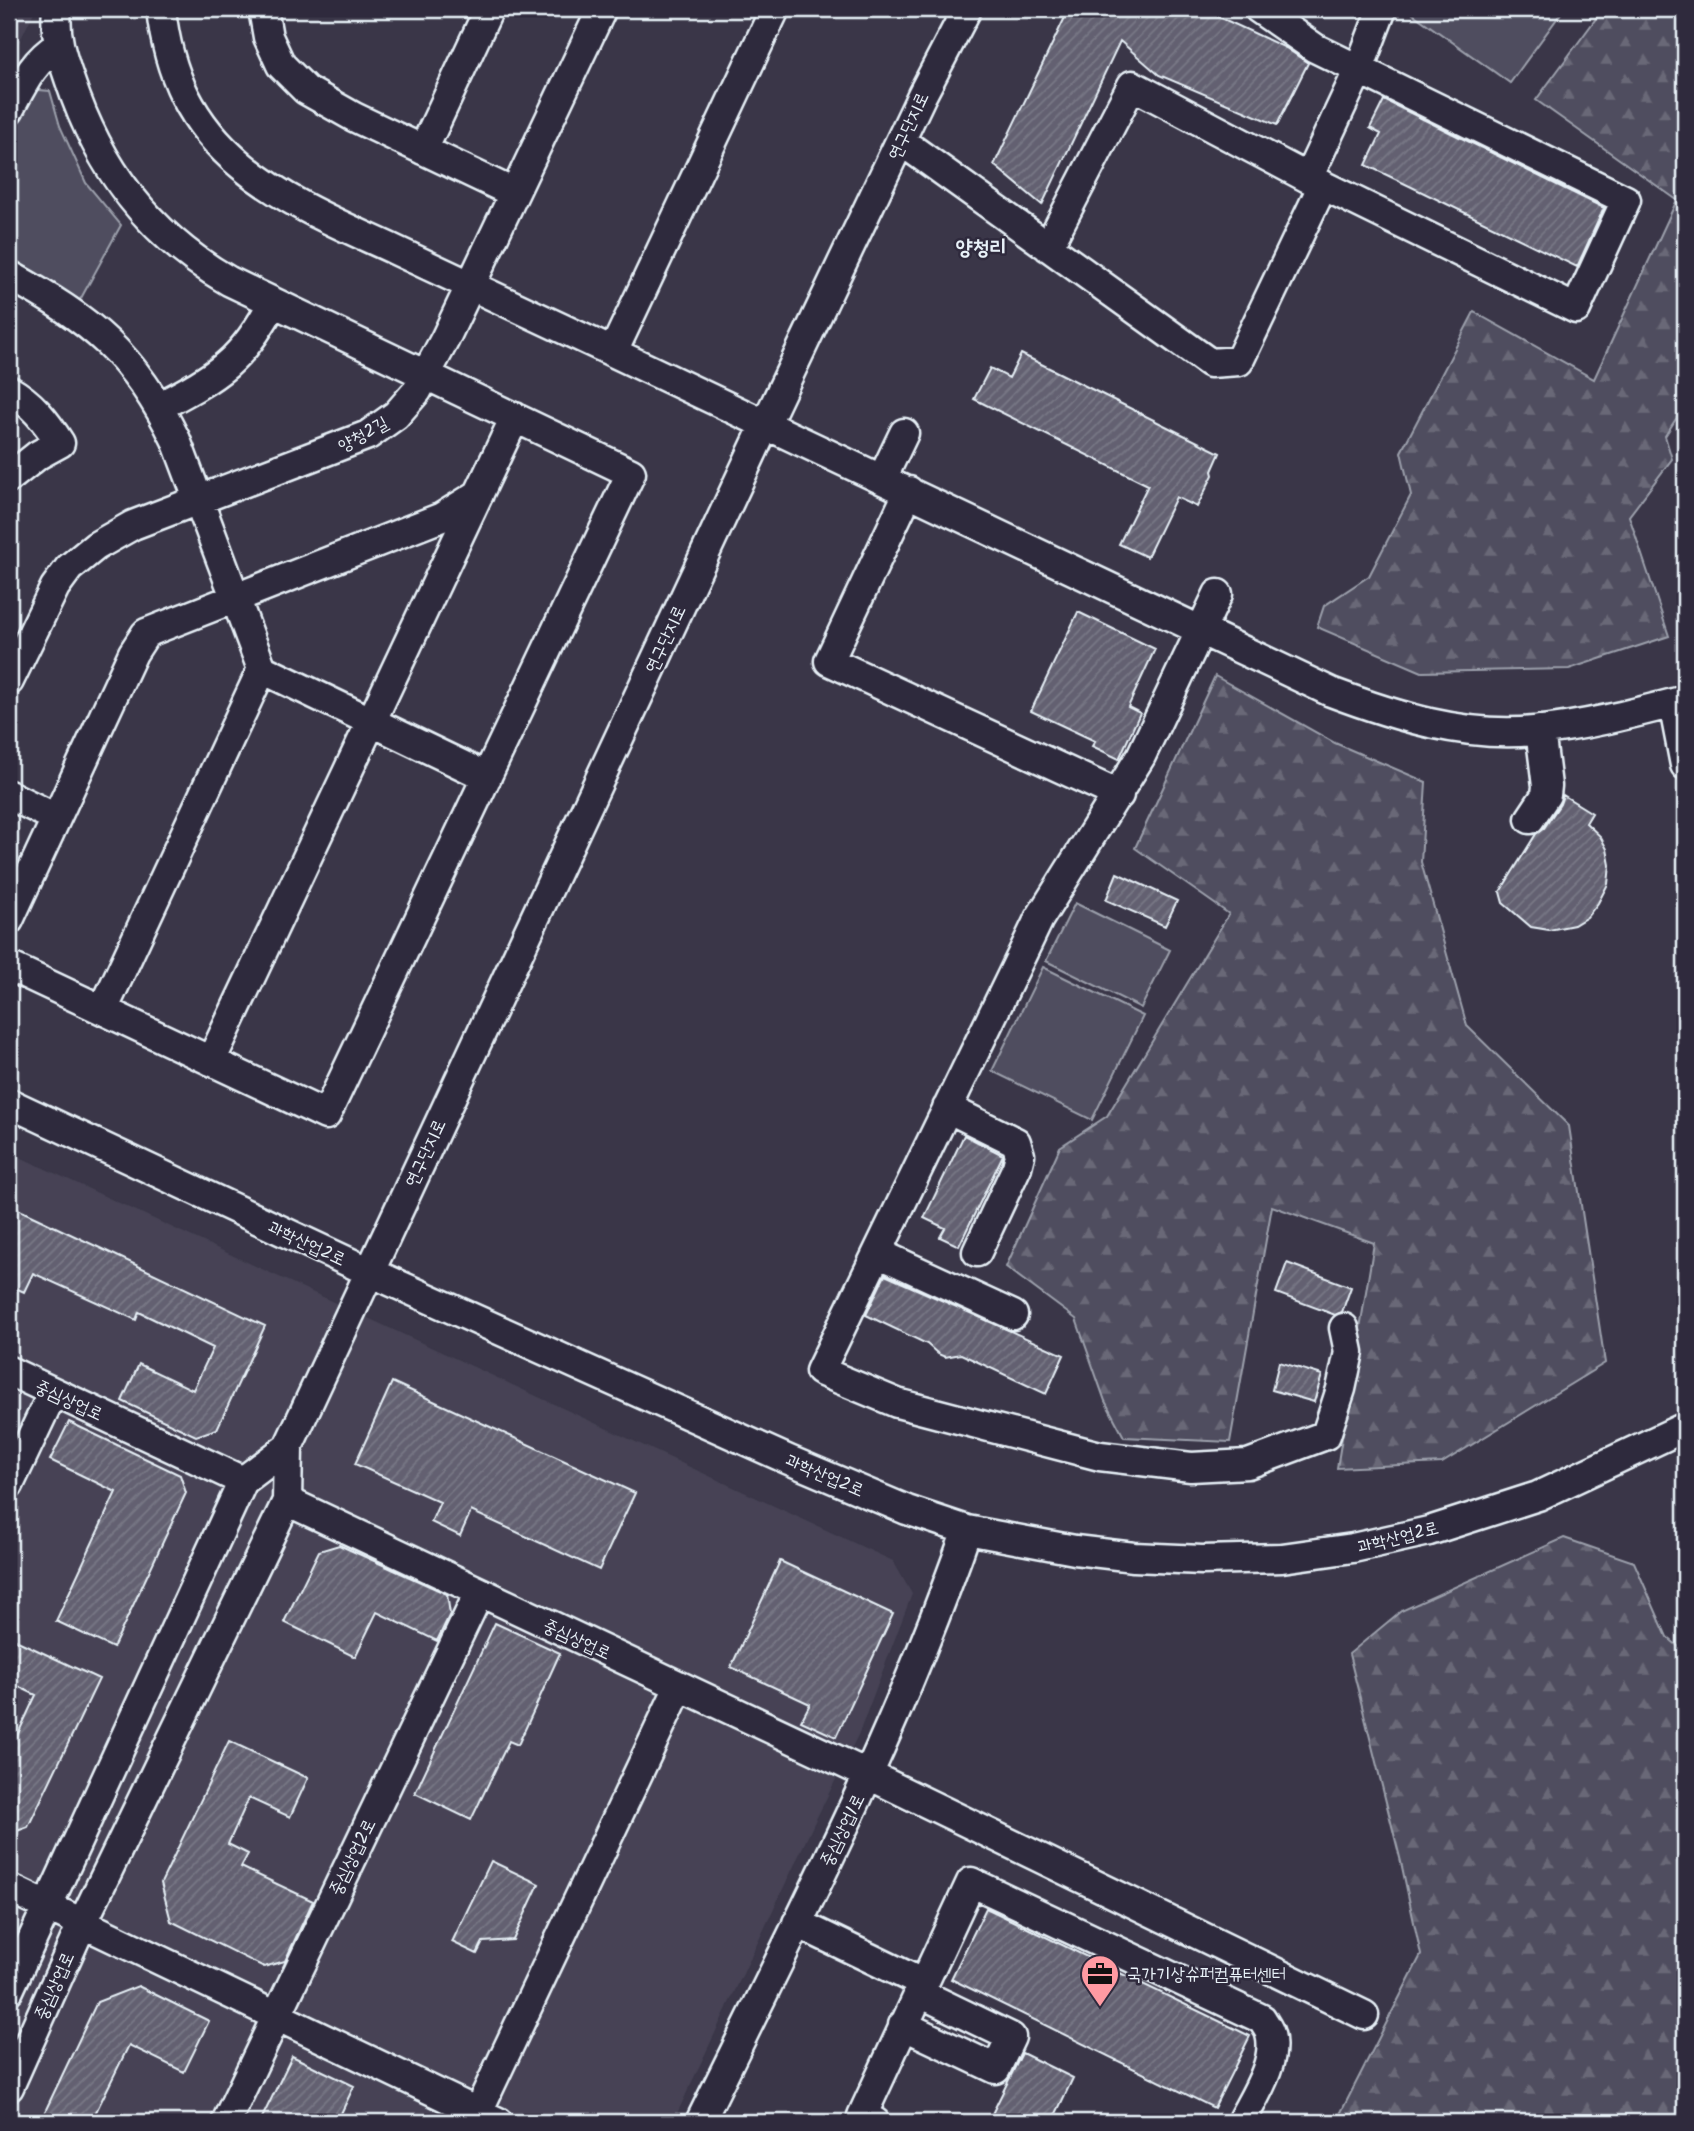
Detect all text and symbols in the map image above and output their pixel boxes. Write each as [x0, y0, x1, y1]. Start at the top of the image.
street label: 연구단지로 [881, 88, 938, 166]
district label: 양청리 [956, 232, 1006, 265]
street label: 양청2길 [333, 409, 395, 461]
street label: 연구단지로 [638, 601, 695, 679]
street label: 연구단지로 [398, 1115, 455, 1193]
street label: 과학산업2로 [263, 1214, 350, 1275]
street label: 중심상업로 [29, 1373, 107, 1430]
street label: 과학산업2로 [781, 1447, 868, 1506]
street label: 과학산업2로 [1355, 1514, 1442, 1563]
street label: 중심상업로 [537, 1612, 615, 1669]
street label: 중심상업1로 [813, 1789, 873, 1872]
street label: 중심상업2로 [322, 1814, 385, 1901]
street label: 중심상업로 [27, 1948, 83, 2026]
office icon: 국가기상슈퍼컴퓨터센터 [1079, 1953, 1121, 2008]
place label: 국가기상슈퍼컴퓨터센터 [1127, 1961, 1286, 1990]

